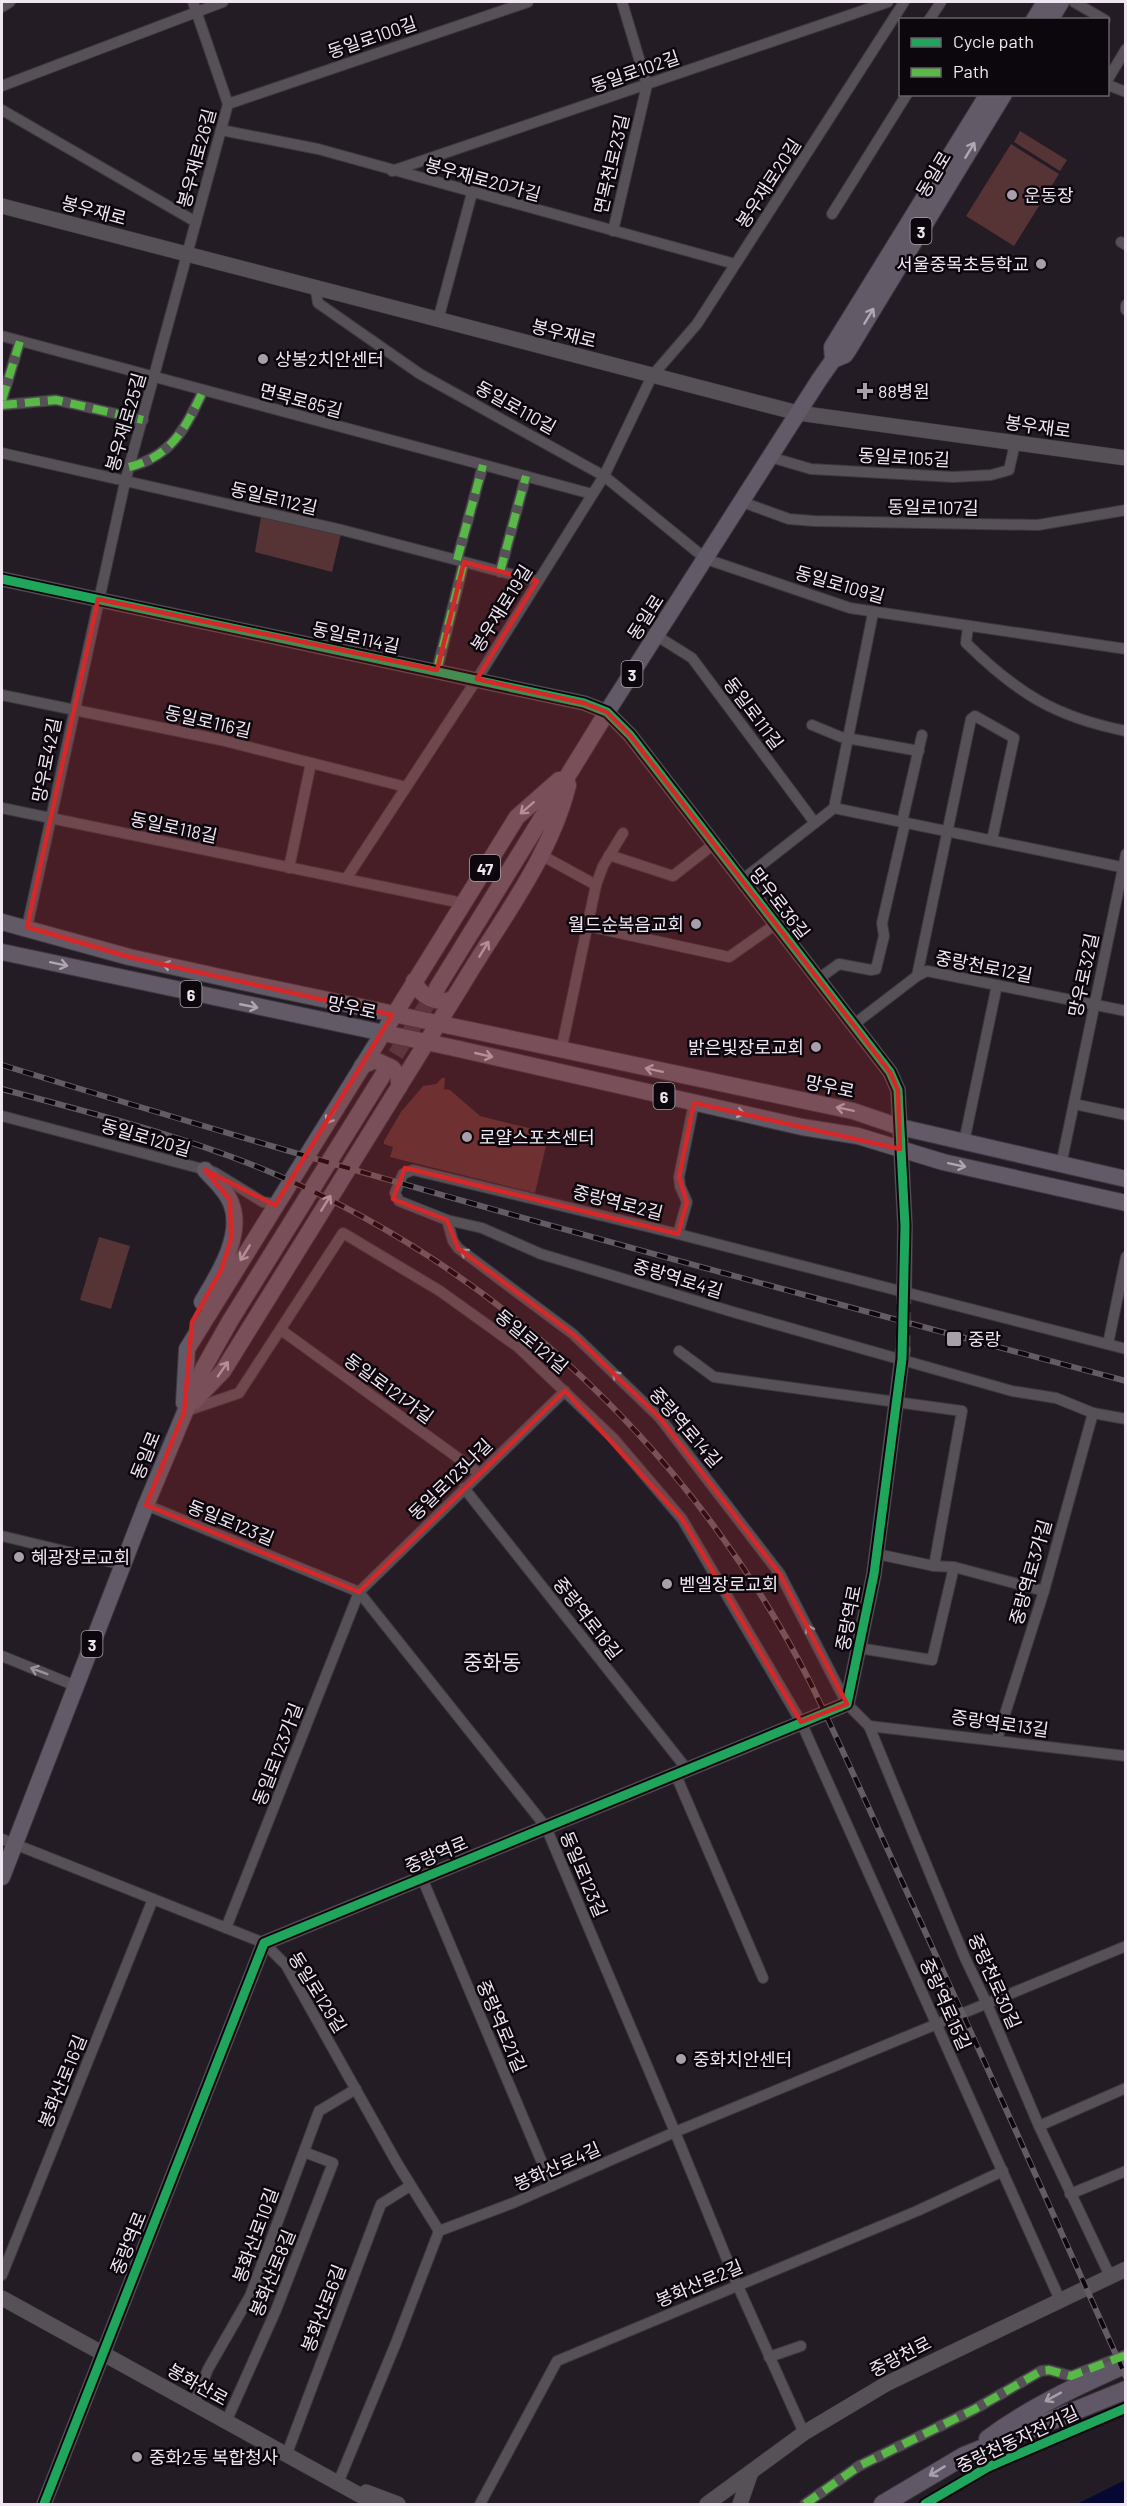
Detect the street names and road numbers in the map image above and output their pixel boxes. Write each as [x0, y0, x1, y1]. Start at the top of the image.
street label: 동일로100길 [325, 11, 419, 63]
street label: 동일로102길 [588, 46, 682, 96]
street label: 봉우재로26길 [172, 106, 220, 210]
street label: 면목천로23길 [589, 112, 633, 216]
street label: 봉우재로20길 [731, 134, 805, 232]
street label: 동일로 [911, 147, 955, 201]
street label: 봉우재로20가길 [423, 153, 543, 205]
street label: 봉우재로 [59, 191, 129, 229]
road number: 3 [910, 218, 932, 244]
street label: 봉우재로 [529, 314, 599, 352]
street label: 봉우재로25길 [100, 370, 150, 474]
street label: 동일로110길 [472, 376, 560, 438]
street label: 면목로85길 [257, 378, 345, 422]
street label: 봉우재로 [1004, 410, 1072, 442]
street label: 동일로105길 [858, 444, 950, 470]
street label: 동일로112길 [228, 477, 320, 519]
street label: 동일로107길 [887, 495, 979, 519]
street label: 봉우재로19길 [466, 560, 536, 656]
street label: 동일로109길 [793, 561, 887, 607]
street label: 동일로 [622, 590, 668, 644]
street label: 동일로114길 [310, 617, 402, 657]
road number: 3 [622, 661, 642, 687]
street label: 동일로111길 [720, 672, 788, 754]
street label: 동일로116길 [163, 700, 253, 742]
street label: 망우로42길 [27, 716, 65, 804]
street label: 동일로118길 [129, 807, 219, 847]
road number: 47 [470, 855, 500, 881]
street label: 망우로36길 [745, 863, 815, 943]
street label: 망우로32길 [1063, 931, 1103, 1019]
street label: 중랑천로12길 [933, 946, 1035, 986]
road number: 6 [180, 981, 201, 1007]
street label: 망우로 [325, 991, 379, 1023]
street label: 망우로 [803, 1070, 857, 1102]
road number: 6 [654, 1083, 674, 1109]
street label: 동일로120길 [99, 1114, 193, 1160]
street label: 중랑역로2길 [570, 1180, 666, 1224]
street label: 중랑역로4길 [630, 1254, 726, 1302]
street label: 동일로121길 [491, 1304, 573, 1378]
street label: 동일로121가길 [340, 1348, 438, 1428]
street label: 중랑역로14길 [645, 1382, 727, 1472]
street label: 동일로 [125, 1428, 165, 1482]
street label: 동일로123나길 [404, 1434, 496, 1524]
street label: 동일로123길 [185, 1495, 277, 1549]
street label: 중랑역로3가길 [1004, 1517, 1056, 1627]
street label: 중랑역로18길 [549, 1572, 627, 1664]
street label: 중랑역로 [831, 1583, 865, 1653]
road number: 3 [82, 1631, 103, 1657]
street label: 동일로123가길 [247, 1700, 307, 1808]
street label: 중랑역로13길 [950, 1705, 1050, 1741]
street label: 동일로123길 [556, 1828, 612, 1920]
street label: 중랑역로 [401, 1831, 471, 1877]
street label: 중랑천로30길 [964, 1930, 1026, 2032]
street label: 동일로129길 [284, 1947, 352, 2037]
street label: 중랑역로15길 [916, 1955, 976, 2053]
street label: 중랑역로21길 [473, 1976, 531, 2076]
street label: 봉화산로16길 [33, 2031, 91, 2131]
street label: 봉화산로4길 [510, 2137, 604, 2195]
street label: 봉화산로10길 [228, 2185, 282, 2285]
street label: 중랑역로 [105, 2208, 151, 2278]
street label: 봉화산로8길 [245, 2226, 299, 2320]
street label: 봉화산로2길 [652, 2255, 746, 2311]
street label: 봉화산로6길 [296, 2261, 350, 2355]
street label: 중랑천로 [865, 2331, 935, 2381]
street label: 봉화산로 [164, 2358, 232, 2410]
street label: 중랑천동자전거길 [952, 2401, 1082, 2477]

